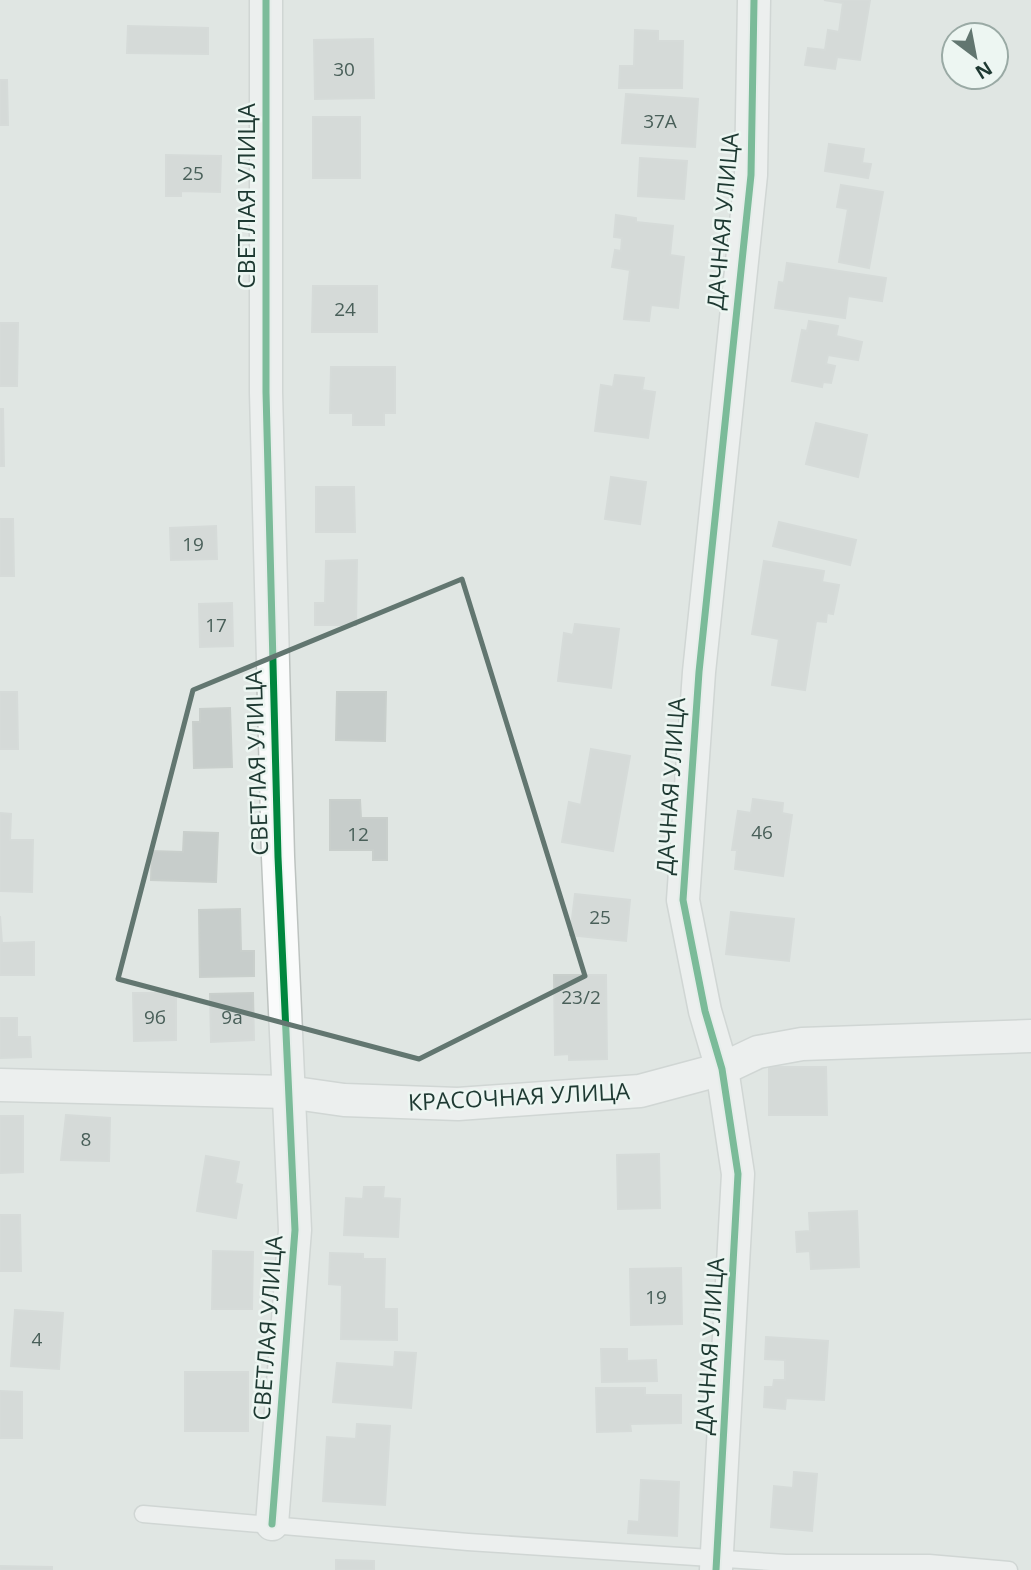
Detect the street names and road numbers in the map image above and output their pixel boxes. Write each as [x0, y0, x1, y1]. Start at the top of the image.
street label: СВЕТЛАЯ УЛИЦА [230, 103, 262, 289]
street label: ДАЧНАЯ УЛИЦА [698, 131, 746, 311]
street label: СВЕТЛАЯ УЛИЦА [237, 669, 275, 856]
street label: ДАЧНАЯ УЛИЦА [648, 696, 692, 876]
street label: КРАСОЧНАЯ УЛИЦА [407, 1074, 631, 1118]
street label: СВЕТЛАЯ УЛИЦА [245, 1234, 289, 1422]
street label: ДАЧНАЯ УЛИЦА [687, 1256, 731, 1436]

